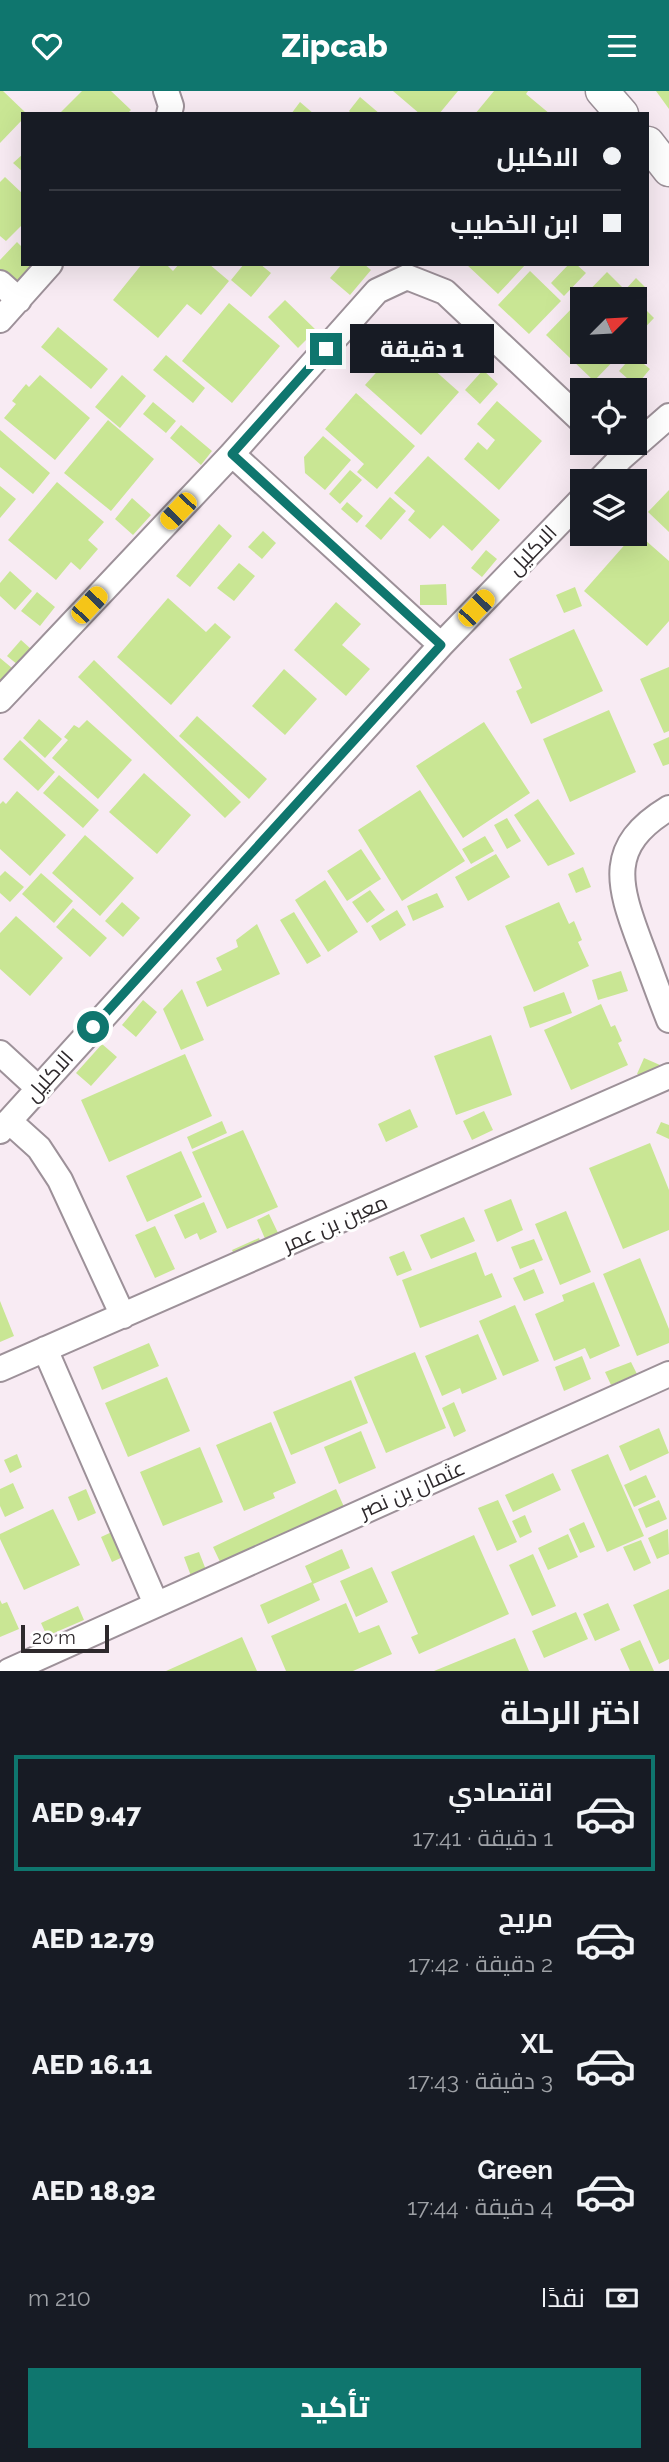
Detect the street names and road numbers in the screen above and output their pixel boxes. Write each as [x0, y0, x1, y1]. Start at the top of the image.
street label: الاكليل [502, 520, 562, 581]
street label: الاكليل [20, 1045, 79, 1107]
street label: معين بن عمر [278, 1189, 391, 1258]
street label: عثمان بن نصر [354, 1455, 469, 1525]

